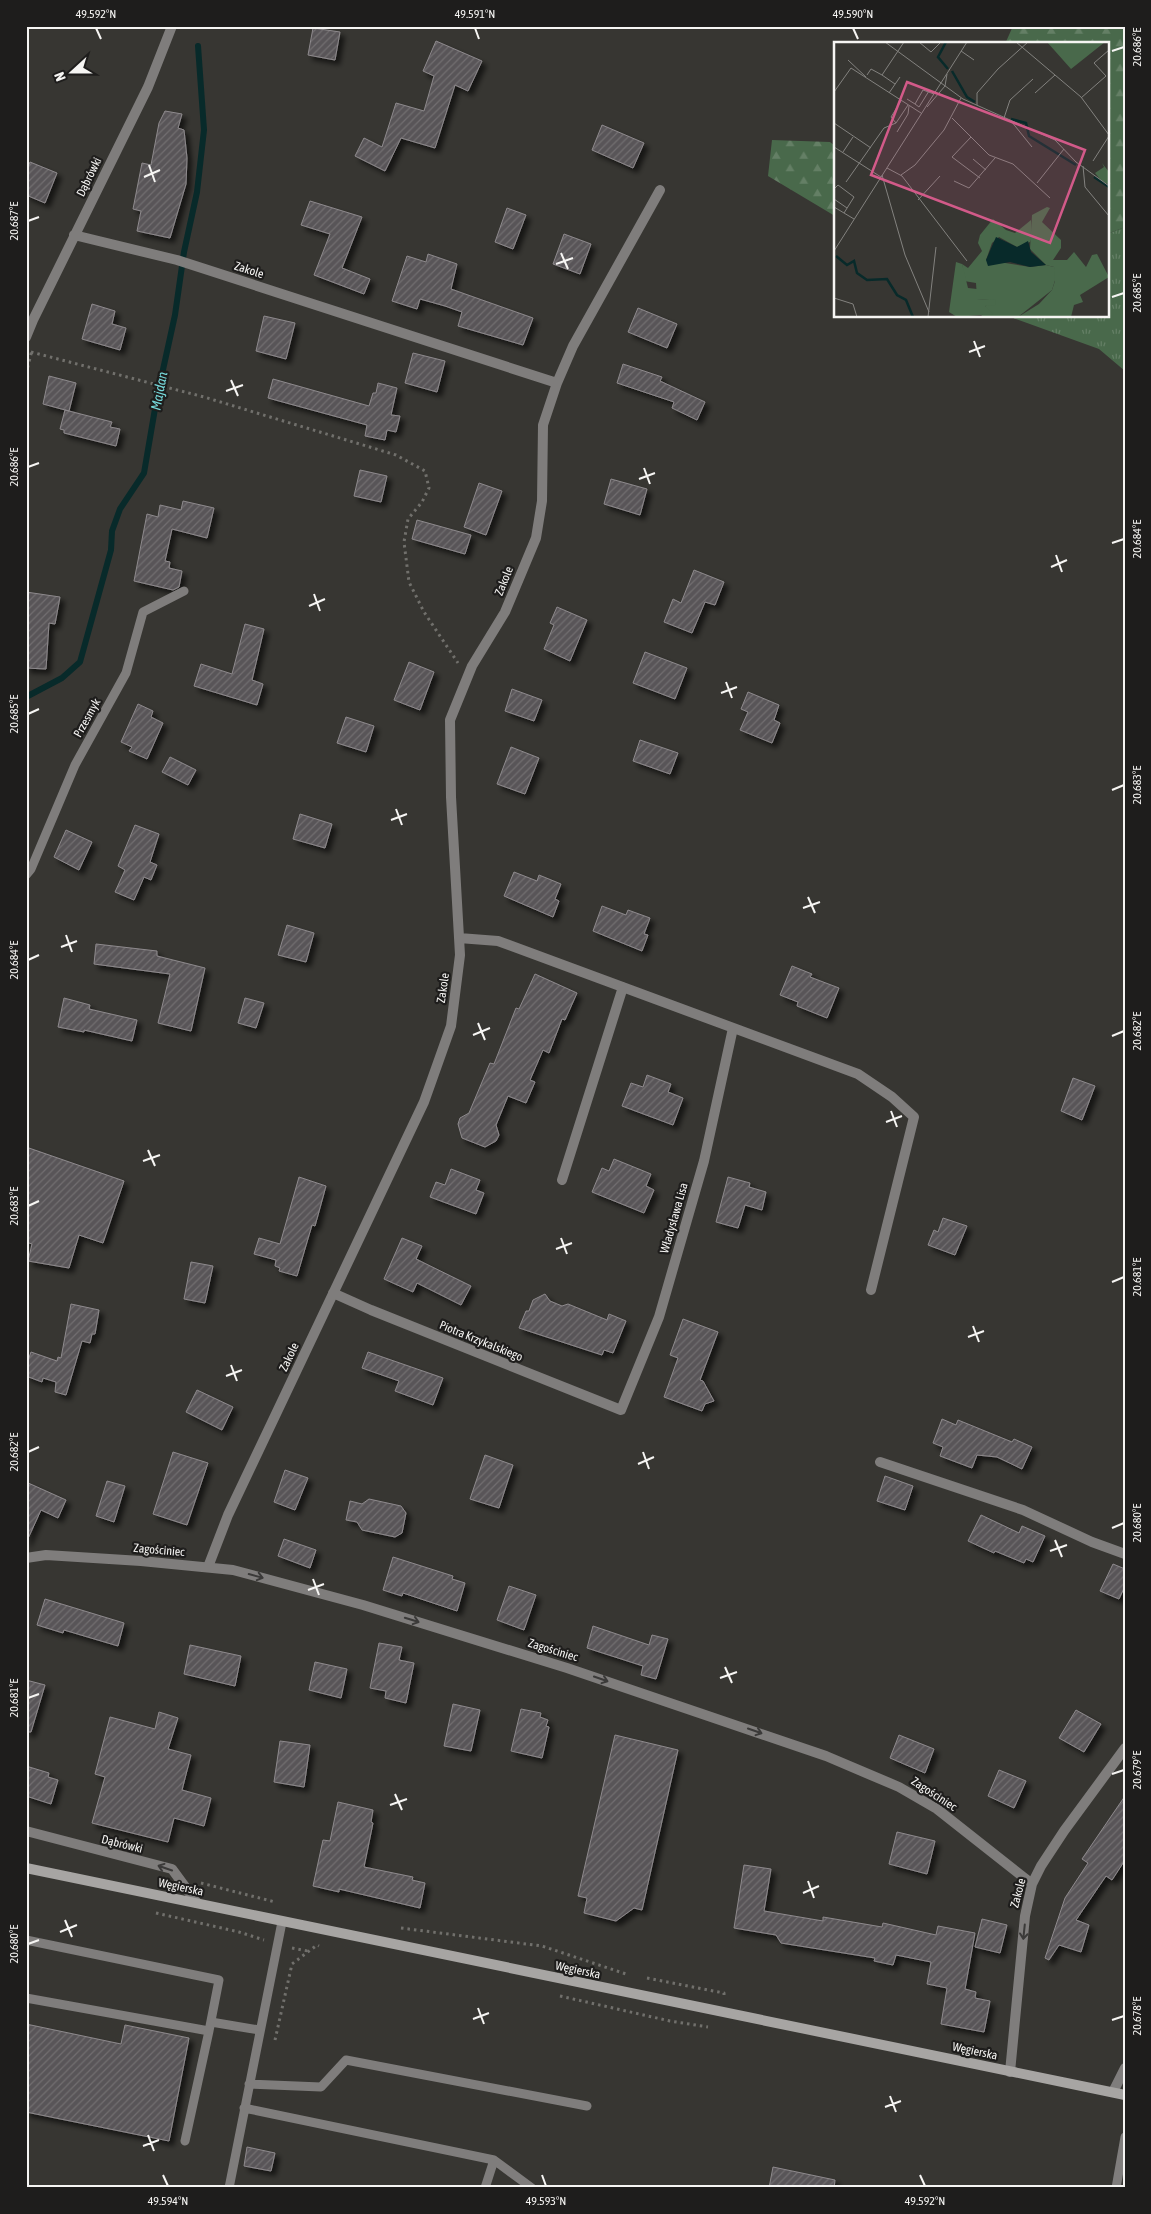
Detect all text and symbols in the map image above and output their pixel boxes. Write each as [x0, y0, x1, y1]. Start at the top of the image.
text: 49.592°N [76, 7, 116, 21]
text: 49.591°N [455, 7, 495, 21]
text: 49.590°N [833, 7, 873, 21]
text: 20.686°E [1130, 28, 1144, 66]
inset map [834, 42, 1108, 318]
north arrow [48, 48, 98, 98]
text: N [51, 70, 69, 83]
street label: Dąbrówki [74, 155, 104, 199]
text: 20.687°E [7, 202, 21, 240]
street label: Zakole [232, 259, 266, 281]
text: 20.685°E [1130, 274, 1144, 312]
water label: Majdan [147, 370, 171, 412]
text: 20.686°E [7, 448, 21, 486]
text: 20.684°E [1130, 520, 1144, 558]
street label: Zakole [492, 564, 516, 598]
text: 20.685°E [7, 695, 21, 733]
street label: Przesmyk [71, 696, 104, 740]
text: 20.683°E [1130, 766, 1144, 804]
text: 20.684°E [7, 941, 21, 979]
street label: Zakole [434, 972, 452, 1004]
text: 20.682°E [1130, 1012, 1144, 1050]
street label: Władysława Lisa [657, 1181, 691, 1255]
text: 20.683°E [7, 1187, 21, 1225]
text: 20.681°E [1130, 1258, 1144, 1296]
street label: Piotra Krzykalskiego [437, 1318, 525, 1364]
street label: Zakole [276, 1340, 302, 1374]
text: 20.682°E [7, 1433, 21, 1471]
text: 20.680°E [1130, 1504, 1144, 1542]
street label: Zagościniec [133, 1541, 186, 1559]
one-way arrow [247, 1572, 263, 1582]
one-way arrow [404, 1616, 420, 1626]
street label: Zagościniec [526, 1636, 580, 1664]
one-way arrow [592, 1675, 608, 1684]
text: 20.681°E [7, 1679, 21, 1717]
one-way arrow [746, 1727, 762, 1736]
text: 20.679°E [1130, 1751, 1144, 1789]
street label: Zagościniec [909, 1774, 960, 1814]
street label: Dąbrówki [100, 1832, 144, 1856]
one-way arrow [157, 1863, 173, 1873]
street label: Węgierska [157, 1875, 205, 1899]
street label: Zakole [1007, 1877, 1029, 1909]
one-way arrow [1019, 1924, 1029, 1940]
text: 20.680°E [7, 1925, 21, 1963]
street label: Węgierska [554, 1958, 602, 1982]
text: 20.678°E [1130, 1997, 1144, 2035]
street label: Węgierska [951, 2039, 999, 2063]
text: 49.594°N [148, 2194, 188, 2208]
text: 49.593°N [526, 2194, 566, 2208]
text: 49.592°N [905, 2194, 945, 2208]

